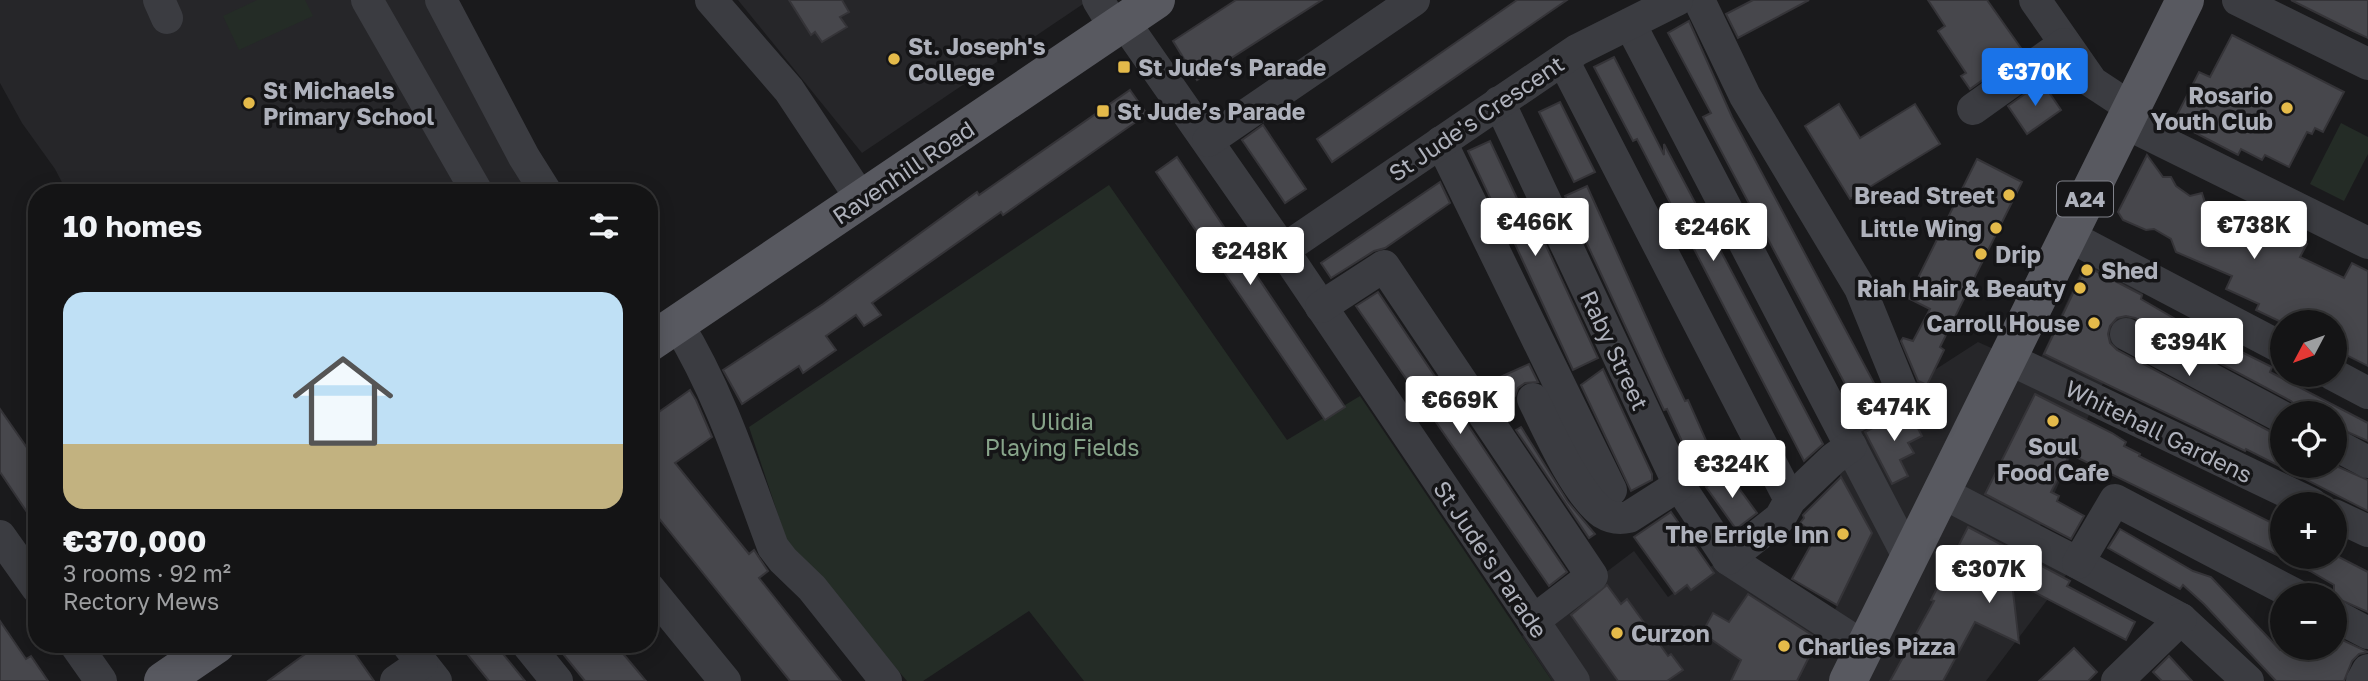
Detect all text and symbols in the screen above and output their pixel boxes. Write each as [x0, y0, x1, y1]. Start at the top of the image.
place label: St. Joseph's College [908, 32, 1046, 86]
pin: €370K [1986, 48, 2084, 108]
street label: St Jude's Crescent [1383, 49, 1569, 187]
marker: St. Joseph's College [886, 51, 902, 67]
place label: St Jude‘s Parade [1138, 53, 1326, 81]
text: €370K [1998, 57, 2072, 85]
marker: St Jude‘s Parade [1116, 59, 1132, 75]
place label: St Michaels Primary School [263, 76, 434, 130]
place label: Rosario Youth Club [2151, 81, 2273, 135]
marker: St Michaels Primary School [241, 95, 257, 111]
place label: St Jude’s Parade [1117, 97, 1305, 125]
marker: Rosario Youth Club [2279, 100, 2295, 116]
marker: St Jude’s Parade [1095, 103, 1111, 119]
street label: Ravenhill Road [827, 114, 979, 230]
place label: Bread Street [1854, 181, 1995, 209]
road number: A24 [2057, 182, 2113, 216]
marker: Bread Street [2001, 187, 2017, 203]
pin: €466K [1486, 198, 1584, 258]
pin: €738K [2205, 202, 2303, 261]
pin: €246K [1664, 204, 1762, 263]
icon: filters [585, 207, 623, 245]
text: €466K [1497, 207, 1573, 235]
text: 10 homes [63, 208, 202, 244]
text: €738K [2217, 210, 2291, 238]
text: €246K [1675, 212, 1751, 240]
place label: Little Wing [1860, 214, 1982, 242]
marker: Little Wing [1988, 220, 2004, 236]
pin: €248K [1201, 228, 1299, 287]
text: €248K [1212, 236, 1288, 264]
place label: Drip [1995, 240, 2041, 268]
marker: Drip [1973, 246, 1989, 262]
place label: Shed [2101, 256, 2158, 284]
marker: Shed [2079, 262, 2095, 278]
place label: Riah Hair & Beauty [1857, 274, 2066, 302]
marker: Riah Hair & Beauty [2072, 280, 2088, 296]
street label: Raby Street [1575, 286, 1655, 414]
place label: Carroll House [1926, 309, 2080, 337]
north arrow [2270, 310, 2347, 387]
map controls [2270, 310, 2347, 660]
marker: Carroll House [2086, 315, 2102, 331]
pin: €394K [2140, 318, 2238, 378]
text: €394K [2151, 327, 2227, 355]
icon: home [280, 338, 406, 464]
street label: Whitehall Gardens [2061, 374, 2257, 488]
pin: €669K [1411, 376, 1509, 436]
pin: €474K [1845, 384, 1943, 443]
text: €669K [1422, 385, 1498, 413]
text: €474K [1857, 392, 1931, 420]
button: locate [2270, 401, 2347, 478]
park label: Ulidia Playing Fields [985, 407, 1139, 461]
marker: Soul Food Cafe [2045, 413, 2061, 429]
place label: Soul Food Cafe [1997, 432, 2109, 486]
pin: €324K [1683, 440, 1781, 500]
text: €324K [1694, 449, 1770, 477]
street label: St Jude's Parade [1428, 475, 1554, 643]
button: + [2270, 492, 2347, 569]
place label: The Errigle Inn [1666, 520, 1829, 548]
text: €370,000 [63, 523, 206, 559]
marker: The Errigle Inn [1835, 526, 1851, 542]
pin: €307K [1940, 546, 2038, 605]
text: €307K [1952, 554, 2026, 582]
text: 3 rooms · 92 m² [63, 559, 231, 587]
button: − [2270, 583, 2347, 660]
text: Rectory Mews [63, 587, 219, 615]
place label: Curzon [1631, 619, 1710, 647]
marker: Curzon [1609, 625, 1625, 641]
place label: Charlies Pizza [1798, 632, 1956, 660]
marker: Charlies Pizza [1776, 638, 1792, 654]

